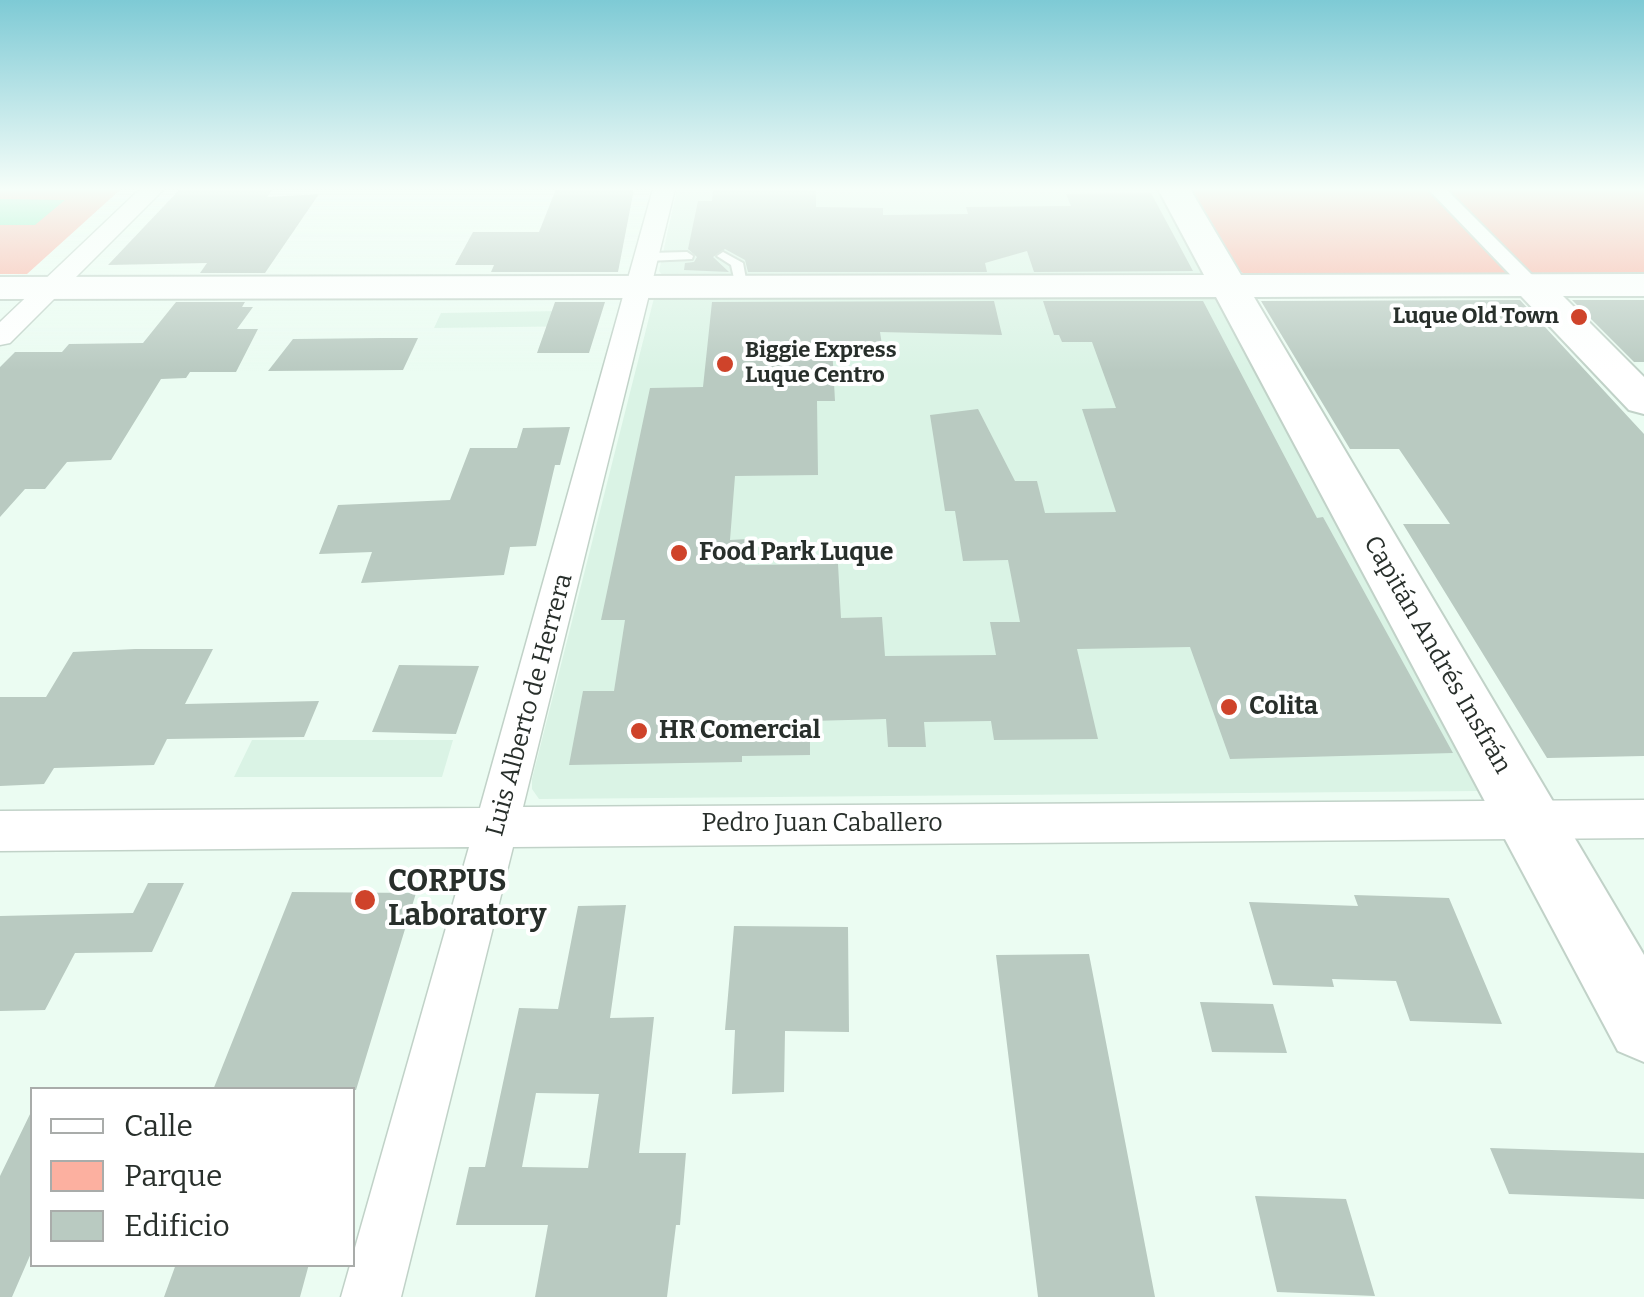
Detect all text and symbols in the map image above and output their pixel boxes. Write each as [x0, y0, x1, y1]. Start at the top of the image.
place label: Luque Old Town [1393, 304, 1559, 330]
marker: Luque Old Town [1568, 306, 1590, 328]
place label: Biggie Express Luque Centro [745, 338, 897, 390]
marker: Biggie Express Luque Centro [714, 353, 736, 375]
street label: Capitán Andrés Insfrán [1357, 531, 1517, 779]
place label: Food Park Luque [699, 538, 894, 568]
marker: Food Park Luque [668, 542, 690, 564]
street label: Luis Alberto de Herrera [480, 570, 580, 840]
place label: Colita [1249, 692, 1318, 722]
marker: Colita [1218, 696, 1240, 718]
place label: HR Comercial [659, 716, 821, 746]
marker: HR Comercial [628, 720, 650, 742]
street label: Pedro Juan Caballero [701, 809, 943, 839]
place label: CORPUS Laboratory [388, 865, 546, 936]
marker: CORPUS Laboratory [352, 887, 378, 913]
legend [30, 1087, 355, 1267]
text: Calle [124, 1108, 193, 1144]
text: Parque [124, 1158, 222, 1194]
text: Edificio [124, 1208, 230, 1244]

